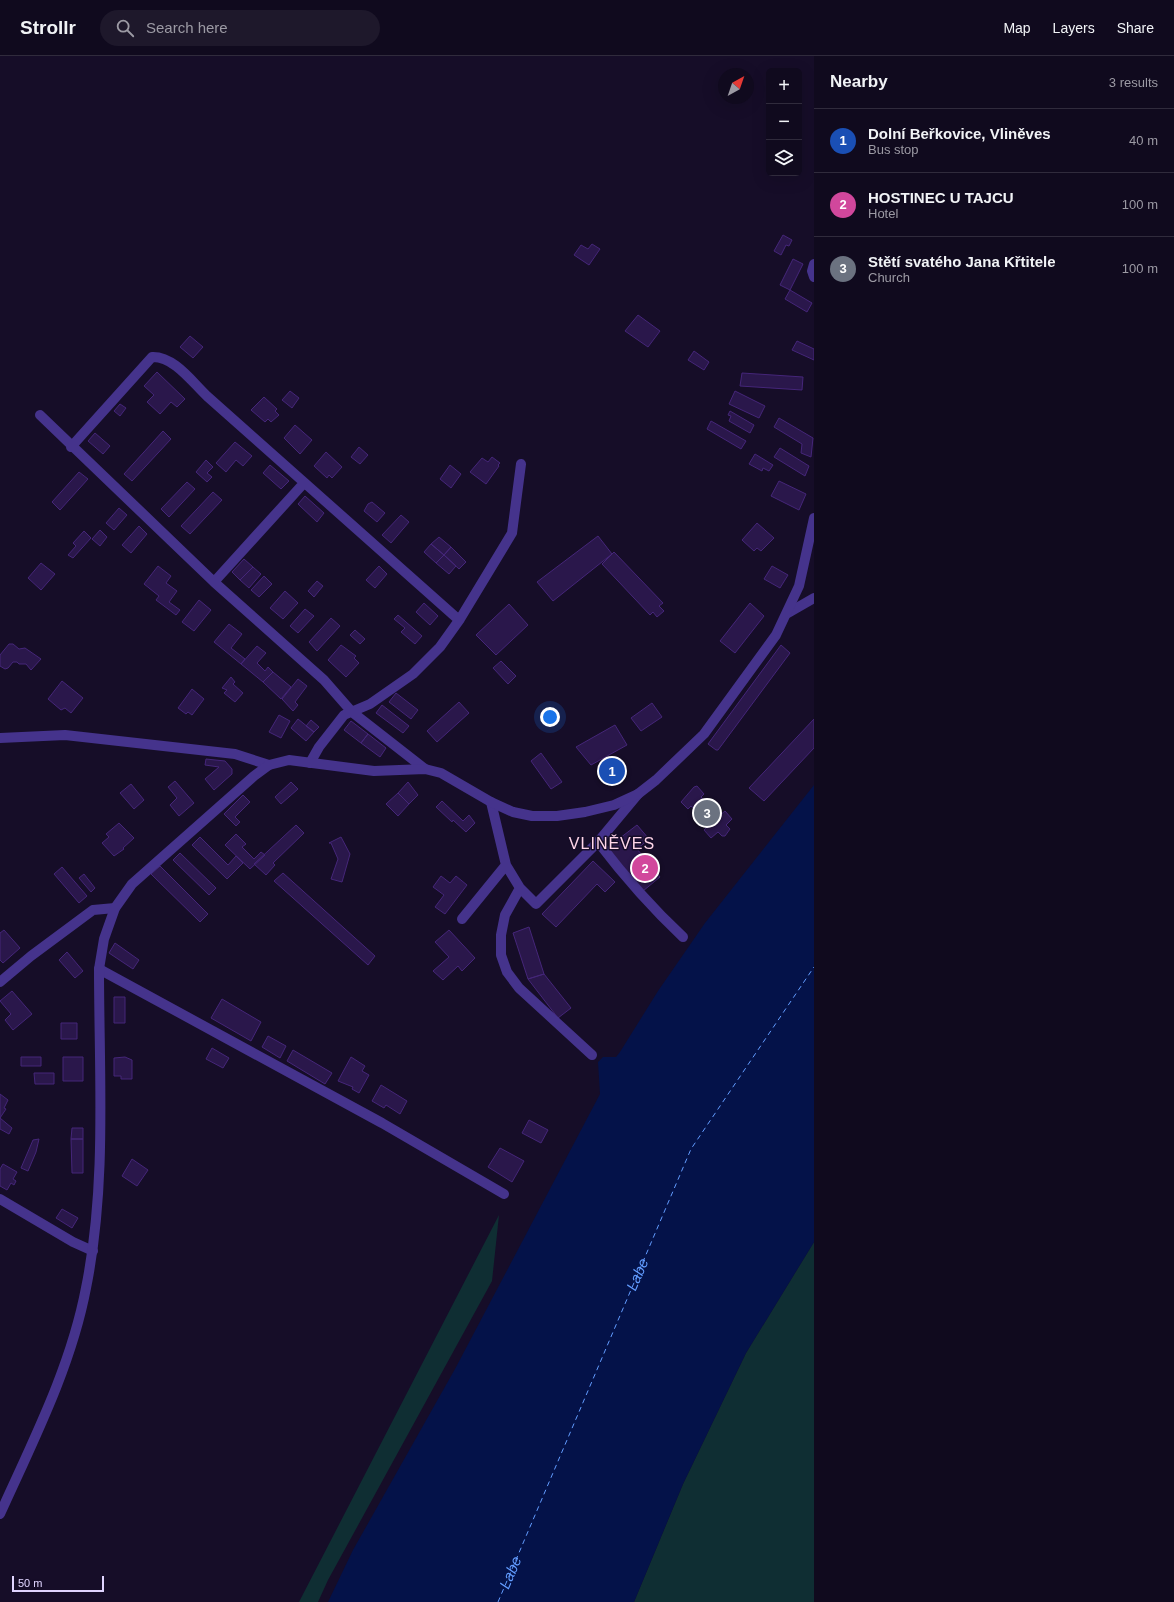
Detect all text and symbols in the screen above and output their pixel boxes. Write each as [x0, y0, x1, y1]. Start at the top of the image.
search box [100, 10, 380, 46]
text: Strollr [20, 17, 76, 38]
icon: search [114, 17, 136, 39]
text: Search here [146, 19, 228, 36]
text: Map [1003, 20, 1031, 36]
text: Layers [1053, 20, 1095, 36]
text: Share [1117, 20, 1154, 36]
north arrow [718, 68, 754, 104]
map controls [766, 68, 802, 176]
button: + [766, 68, 802, 104]
text: Nearby [830, 72, 888, 91]
text: 3 results [1109, 75, 1158, 90]
button: − [766, 104, 802, 140]
text: Dolní Beřkovice, Vliněves [868, 125, 1051, 142]
text: 1 [839, 133, 847, 148]
text: 40 m [1129, 133, 1158, 148]
button: layers [766, 140, 802, 176]
text: Bus stop [868, 142, 919, 157]
text: HOSTINEC U TAJCU [868, 189, 1014, 206]
text: 2 [839, 197, 847, 212]
text: 100 m [1122, 197, 1158, 212]
text: Hotel [868, 206, 898, 221]
text: Stětí svatého Jana Křtitele [868, 253, 1056, 270]
text: 3 [839, 261, 847, 276]
text: 100 m [1122, 261, 1158, 276]
text: Church [868, 270, 910, 285]
your location [540, 707, 560, 727]
pin: 1 [599, 756, 625, 786]
pin: 3 [694, 798, 720, 828]
district label: VLINĚVES [569, 834, 655, 852]
pin: 2 [632, 853, 658, 883]
water label: Labe [623, 1256, 651, 1293]
water label: Labe [496, 1554, 524, 1591]
scale bar [12, 1574, 104, 1593]
text: 50 m [18, 1577, 42, 1589]

